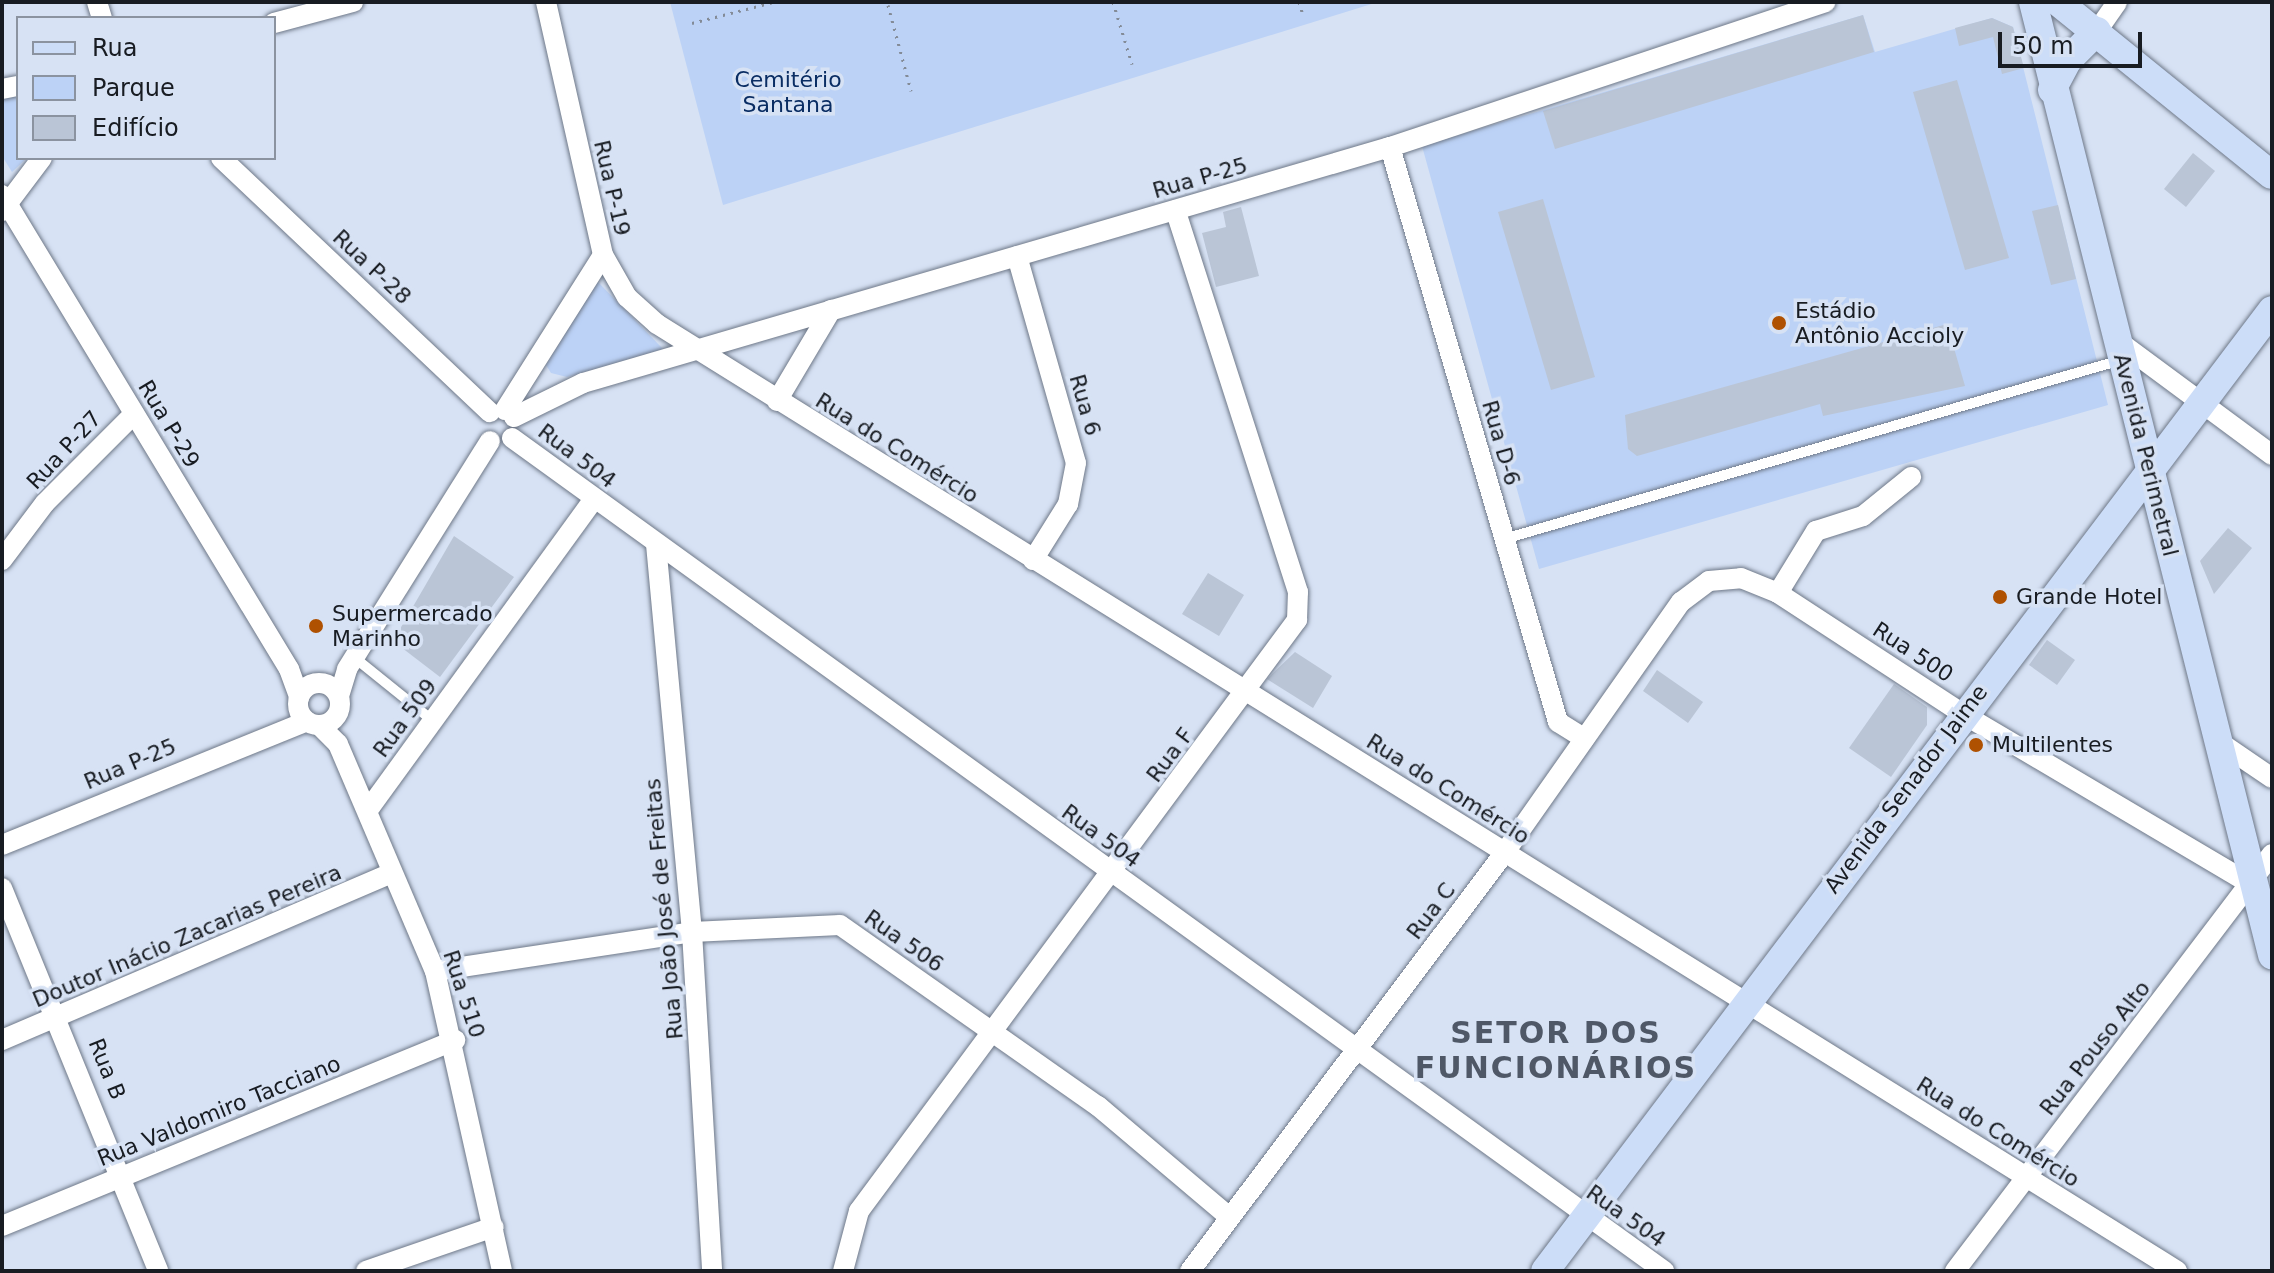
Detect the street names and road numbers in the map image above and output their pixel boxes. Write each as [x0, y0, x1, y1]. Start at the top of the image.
street label: Rua P-19 [588, 138, 636, 238]
street label: Rua P-25 [1150, 152, 1250, 204]
street label: Rua P-28 [327, 224, 417, 310]
street label: Avenida Perimetral [2108, 351, 2184, 559]
street label: Rua 6 [1064, 371, 1106, 439]
street label: Rua P-29 [133, 375, 205, 473]
street label: Rua do Comércio [811, 387, 983, 509]
street label: Rua D-6 [1476, 397, 1526, 489]
street label: Rua P-27 [21, 405, 107, 495]
street label: Rua 504 [533, 418, 621, 494]
street label: Rua 500 [1868, 616, 1958, 688]
street label: Rua 509 [368, 674, 442, 762]
street label: Avenida Senador Jaime [1819, 680, 1993, 898]
street label: Rua F [1141, 723, 1199, 787]
street label: Rua do Comércio [1362, 728, 1534, 850]
street label: Rua P-25 [80, 733, 180, 795]
street label: Rua João José de Freitas [639, 777, 689, 1041]
street label: Rua 504 [1057, 799, 1145, 873]
street label: Doutor Inácio Zacarias Pereira [29, 859, 345, 1013]
street label: Rua C [1401, 877, 1461, 945]
street label: Rua 506 [859, 904, 949, 978]
street label: Rua 510 [437, 947, 491, 1041]
street label: Rua Pouso Alto [2034, 975, 2156, 1121]
street label: Rua B [83, 1034, 131, 1104]
street label: Rua Valdomiro Tacciano [93, 1050, 345, 1172]
street label: Rua do Comércio [1912, 1071, 2084, 1193]
street label: Rua 504 [1581, 1179, 1671, 1253]

